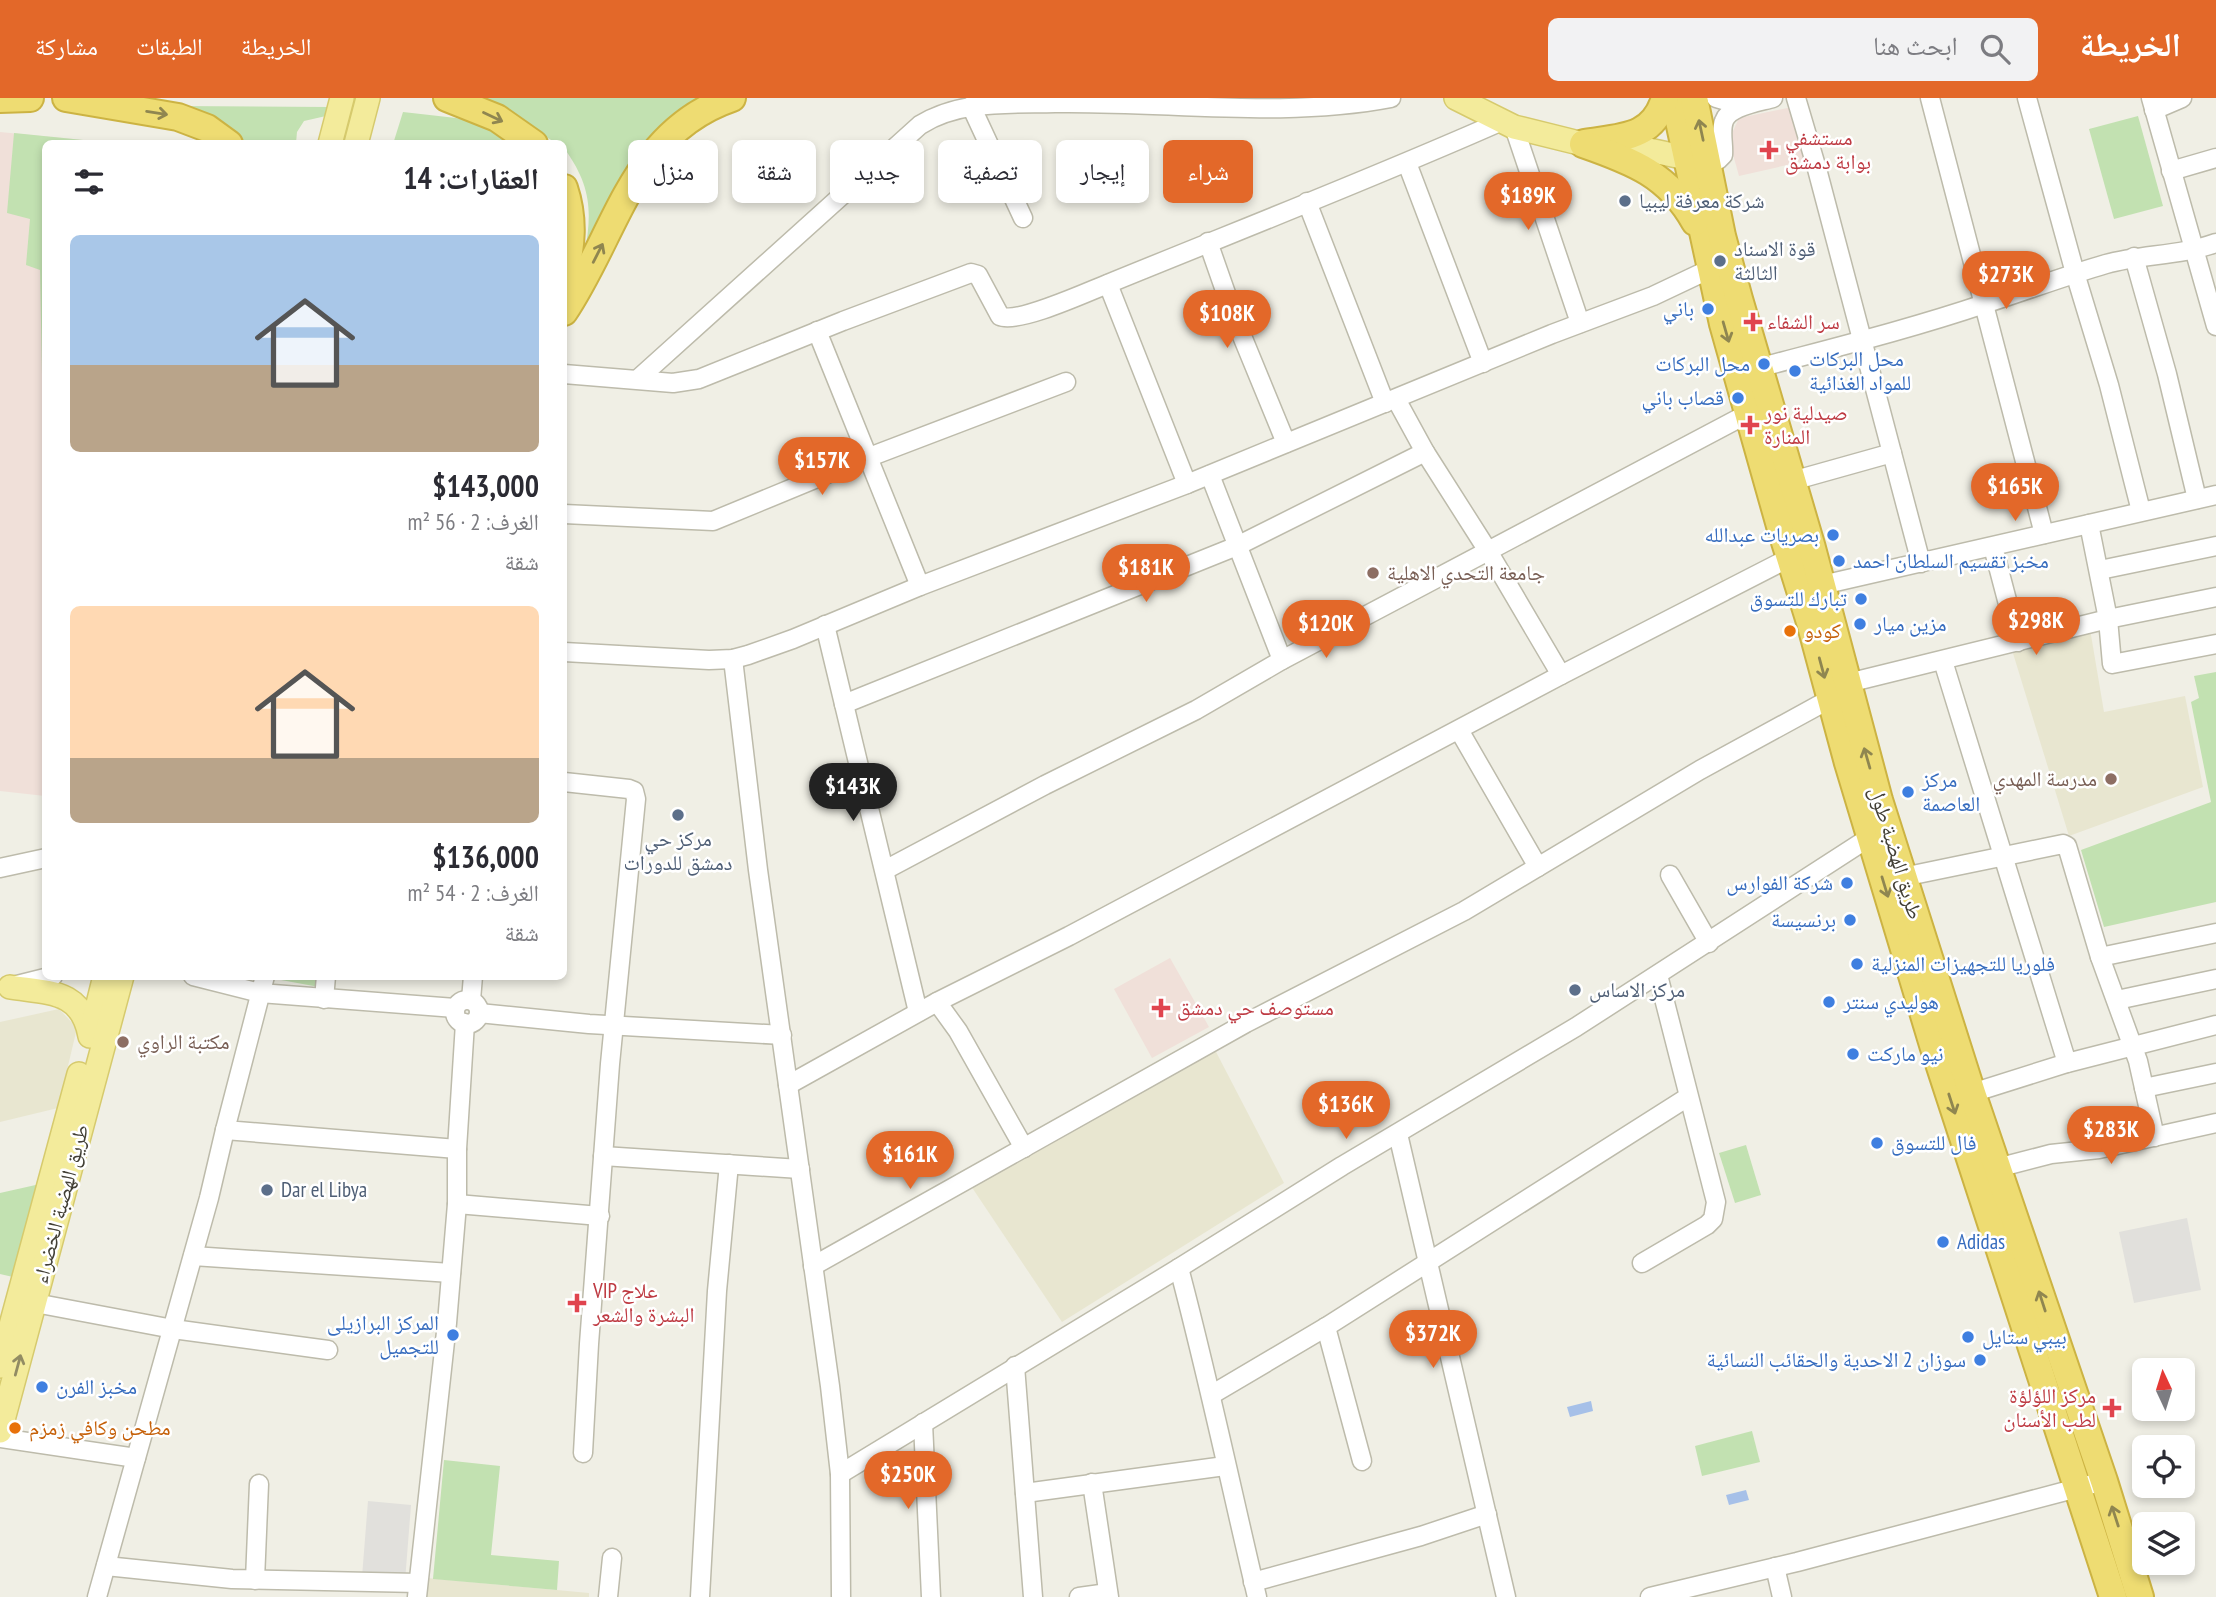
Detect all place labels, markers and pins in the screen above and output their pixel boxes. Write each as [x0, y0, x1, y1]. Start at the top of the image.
place label: مستشفي بوابة دمشق [1785, 124, 1871, 175]
marker: مستشفي بوابة دمشق [1759, 140, 1779, 160]
pin: $189K [1479, 172, 1577, 232]
place label: شركة معرفة ليبيا [1639, 187, 1765, 214]
marker: شركة معرفة ليبيا [1617, 193, 1633, 209]
place label: قوة الاسناد الثالثة [1734, 235, 1816, 286]
pin: $273K [1957, 252, 2055, 311]
marker: قوة الاسناد الثالثة [1712, 253, 1728, 269]
pin: $108K [1178, 290, 1276, 350]
place label: باني [1663, 295, 1694, 325]
marker: باني [1700, 301, 1716, 317]
place label: سر الشفاء [1767, 308, 1840, 335]
marker: سر الشفاء [1745, 314, 1761, 330]
place label: محل البركات للمواد الغذائية [1809, 345, 1911, 396]
place label: محل البركات [1655, 350, 1750, 377]
marker: محل البركات [1756, 356, 1772, 372]
marker: محل البركات للمواد الغذائية [1787, 363, 1803, 379]
place label: قصاب باني [1642, 384, 1724, 414]
marker: قصاب باني [1730, 390, 1746, 406]
place label: صيدلية نور المنارة [1763, 399, 1848, 450]
marker: صيدلية نور المنارة [1742, 417, 1758, 433]
pin: $157K [773, 438, 871, 497]
pin: $165K [1966, 464, 2064, 523]
place label: بصريات عبدالله [1704, 521, 1819, 548]
marker: بصريات عبدالله [1825, 527, 1841, 543]
pin: $181K [1097, 545, 1195, 604]
place label: مخبز تقسيم السلطان احمد [1853, 547, 2049, 575]
marker: مخبز تقسيم السلطان احمد [1831, 553, 1847, 569]
place label: جامعة التحدي الاهلية [1387, 559, 1545, 589]
marker: جامعة التحدي الاهلية [1365, 565, 1381, 581]
place label: تبارك للتسوق [1750, 585, 1847, 612]
marker: تبارك للتسوق [1853, 591, 1869, 607]
pin: $298K [1987, 598, 2085, 657]
pin: $120K [1277, 601, 1375, 660]
place label: مزين ميار [1873, 610, 1947, 637]
marker: مزين ميار [1852, 616, 1868, 632]
place label: كودو [1804, 617, 1841, 644]
marker: كودو [1782, 623, 1798, 639]
pin: $143K [804, 764, 902, 823]
place label: مدرسة المهدي [1993, 765, 2097, 795]
place label: مركز العاصمة [1921, 766, 1980, 817]
marker: مدرسة المهدي [2103, 771, 2119, 787]
marker: مركز العاصمة [1900, 784, 1916, 800]
marker: مركز حي دمشق للدورات [670, 807, 686, 823]
place label: مركز حي دمشق للدورات [624, 825, 732, 876]
place label: شركة الفوارس [1726, 869, 1833, 896]
marker: شركة الفوارس [1839, 875, 1855, 891]
place label: برنسيسة [1771, 906, 1836, 933]
marker: برنسيسة [1842, 912, 1858, 928]
place label: فلوريا للتجهيزات المنزلية [1871, 950, 2055, 977]
marker: فلوريا للتجهيزات المنزلية [1849, 956, 1865, 972]
place label: مركز الاساس [1589, 976, 1685, 1003]
marker: مركز الاساس [1567, 982, 1583, 998]
place label: هوليدي سنتر [1842, 988, 1939, 1018]
place label: مستوصف حي دمشق [1177, 994, 1334, 1024]
marker: هوليدي سنتر [1821, 994, 1837, 1010]
marker: مستوصف حي دمشق [1151, 998, 1171, 1018]
place label: مكتبة الراوي [137, 1028, 230, 1058]
marker: مكتبة الراوي [115, 1034, 131, 1050]
place label: نيو ماركت [1867, 1040, 1943, 1067]
marker: نيو ماركت [1845, 1046, 1861, 1062]
pin: $136K [1297, 1082, 1395, 1141]
pin: $283K [2062, 1107, 2160, 1166]
place label: فال للتسوق [1891, 1129, 1977, 1156]
pin: $161K [861, 1132, 959, 1191]
marker: فال للتسوق [1869, 1135, 1885, 1151]
place label: Dar el Libya [281, 1176, 367, 1203]
marker: Dar el Libya [259, 1182, 275, 1198]
place label: Adidas [1957, 1228, 2005, 1255]
marker: Adidas [1935, 1234, 1951, 1250]
place label: VIP علاج البشرة والشعر [592, 1277, 694, 1328]
marker: VIP علاج البشرة والشعر [567, 1293, 587, 1313]
place label: المركز البرازيلى للتجميل [327, 1309, 439, 1360]
pin: $372K [1384, 1310, 1482, 1370]
place label: بيبي ستايل [1982, 1323, 2067, 1353]
marker: المركز البرازيلى للتجميل [445, 1327, 461, 1343]
marker: بيبي ستايل [1960, 1329, 1976, 1345]
place label: سوزان 2 الاحدية والحقائب النسائية [1707, 1346, 1966, 1373]
marker: سوزان 2 الاحدية والحقائب النسائية [1972, 1352, 1988, 1368]
place label: مخبز الفرن [56, 1373, 137, 1400]
marker: مخبز الفرن [34, 1379, 50, 1395]
place label: مركز اللؤلؤة لطب الأسنان [2003, 1382, 2096, 1433]
marker: مركز اللؤلؤة لطب الأسنان [2102, 1398, 2122, 1418]
place label: مطحن وكافي زمزم [29, 1414, 171, 1444]
marker: مطحن وكافي زمزم [7, 1420, 23, 1436]
pin: $250K [859, 1452, 957, 1511]

